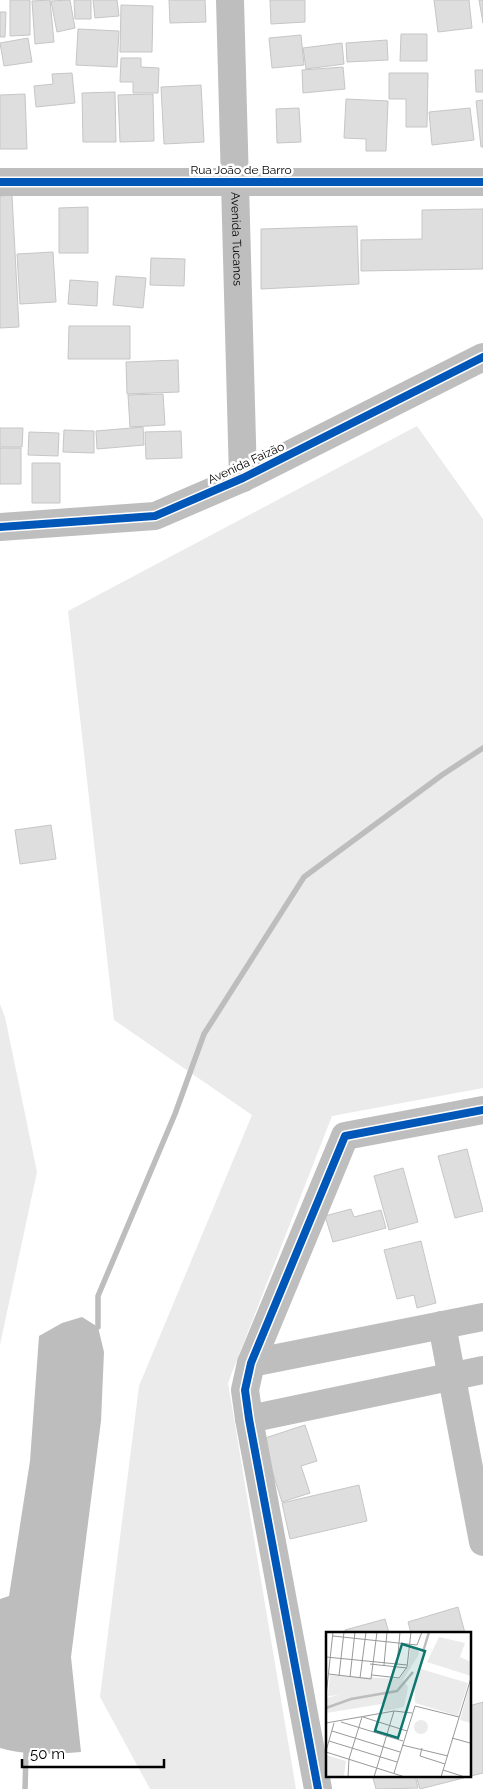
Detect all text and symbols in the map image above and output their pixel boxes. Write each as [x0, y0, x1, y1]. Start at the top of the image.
street label: Rua João de Barro [190, 163, 292, 177]
street label: Avenida Tucanos [228, 192, 245, 286]
street label: Avenida Faizão [206, 439, 286, 487]
inset map [326, 1632, 470, 1776]
scale bar [22, 1736, 165, 1768]
text: 50 m [30, 1745, 65, 1763]

